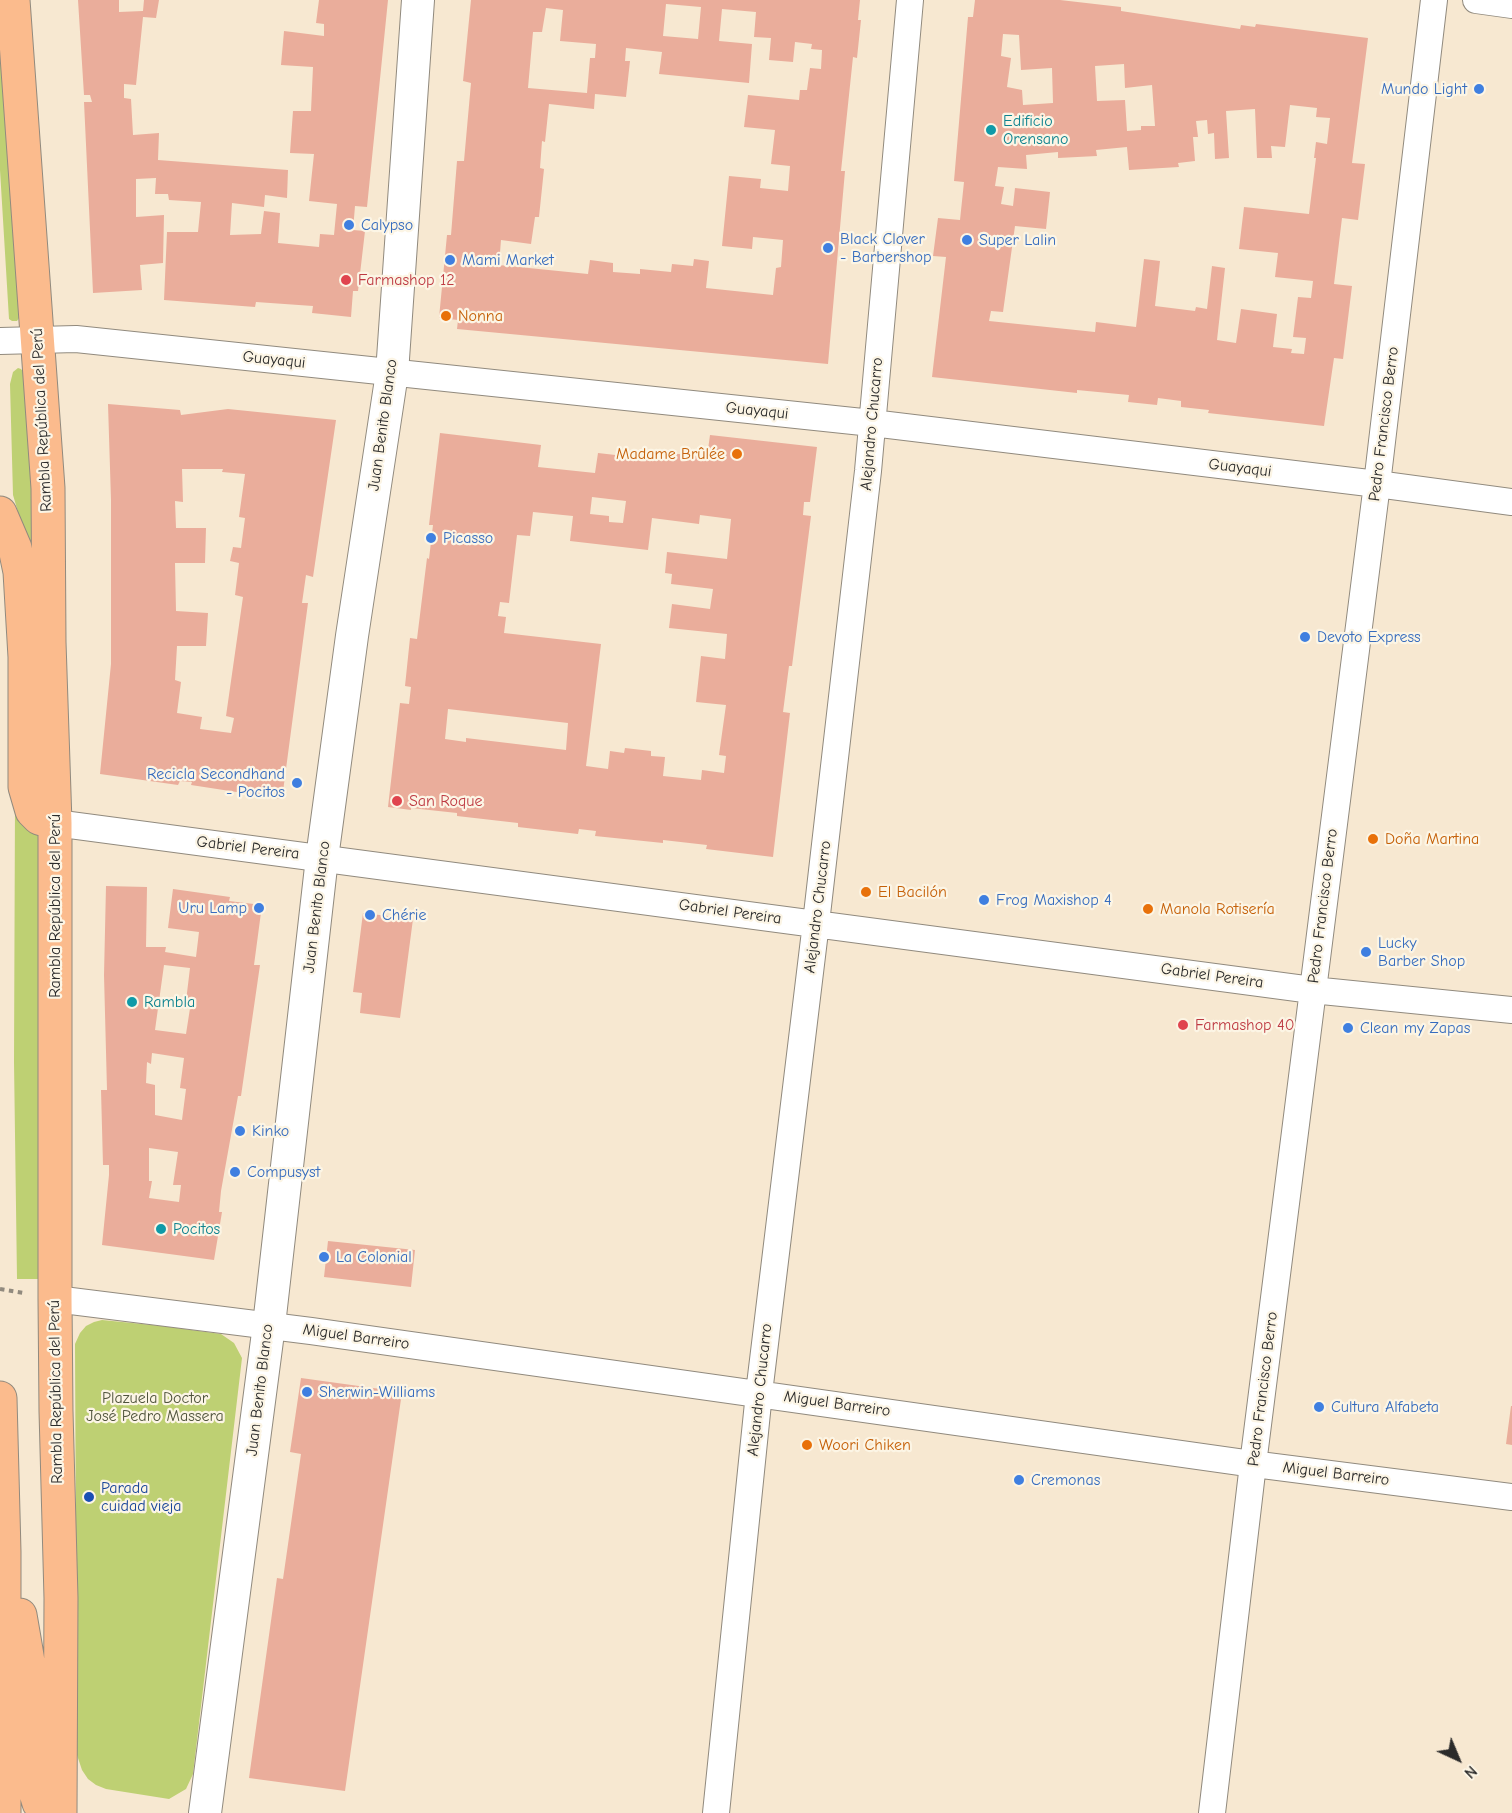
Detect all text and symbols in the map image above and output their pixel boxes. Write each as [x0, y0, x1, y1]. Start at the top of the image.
place label: Mundo Light [1381, 79, 1467, 99]
marker: Mundo Light [1472, 82, 1486, 96]
place label: Edificio Orensano [1003, 111, 1068, 149]
marker: Edificio Orensano [984, 123, 998, 137]
place label: Calypso [361, 215, 413, 235]
marker: Calypso [342, 218, 356, 232]
place label: Black Clover - Barbershop [840, 229, 931, 267]
place label: Super Lalin [979, 230, 1056, 250]
marker: Super Lalin [960, 233, 974, 247]
marker: Black Clover - Barbershop [821, 241, 835, 255]
place label: Mami Market [462, 250, 554, 270]
marker: Mami Market [443, 253, 457, 267]
place label: Farmashop 12 [358, 270, 455, 290]
marker: Farmashop 12 [339, 273, 353, 287]
place label: Nonna [458, 306, 503, 326]
marker: Nonna [439, 309, 453, 323]
street label: Rambla República del Perú [28, 328, 56, 512]
street label: Pedro Francisco Berro [1365, 346, 1403, 502]
street label: Guayaqui [242, 347, 306, 373]
street label: Alejandro Chucarro [857, 357, 887, 491]
street label: Juan Benito Blanco [364, 358, 402, 492]
street label: Guayaqui [725, 398, 789, 424]
place label: Madame Brûlée [616, 444, 725, 464]
marker: Madame Brûlée [730, 447, 744, 461]
street label: Guayaqui [1208, 455, 1272, 481]
place label: Picasso [443, 528, 493, 548]
marker: Picasso [424, 531, 438, 545]
place label: Devoto Express [1317, 627, 1421, 647]
marker: Devoto Express [1298, 630, 1312, 644]
place label: Recicla Secondhand - Pocitos [147, 764, 285, 802]
marker: Recicla Secondhand - Pocitos [290, 776, 304, 790]
place label: San Roque [409, 791, 483, 811]
marker: San Roque [390, 794, 404, 808]
street label: Rambla República del Perú [45, 814, 65, 998]
street label: Pedro Francisco Berro [1304, 828, 1342, 984]
place label: Doña Martina [1385, 829, 1479, 849]
street label: Gabriel Pereira [196, 832, 300, 864]
marker: Doña Martina [1366, 832, 1380, 846]
street label: Juan Benito Blanco [299, 840, 335, 974]
street label: Alejandro Chucarro [800, 840, 836, 974]
place label: El Bacilón [878, 882, 947, 902]
marker: El Bacilón [859, 885, 873, 899]
place label: Frog Maxishop 4 [996, 890, 1112, 910]
marker: Frog Maxishop 4 [977, 893, 991, 907]
street label: Gabriel Pereira [677, 895, 783, 929]
place label: Uru Lamp [178, 898, 247, 918]
place label: Manola Rotisería [1160, 899, 1275, 919]
marker: Uru Lamp [252, 901, 266, 915]
marker: Manola Rotisería [1141, 902, 1155, 916]
place label: Chérie [382, 905, 426, 925]
marker: Chérie [363, 908, 377, 922]
place label: Lucky Barber Shop [1378, 933, 1465, 971]
marker: Lucky Barber Shop [1359, 945, 1373, 959]
street label: Gabriel Pereira [1159, 959, 1265, 993]
place label: Rambla [144, 992, 195, 1012]
marker: Rambla [125, 995, 139, 1009]
place label: Farmashop 40 [1195, 1015, 1294, 1035]
marker: Farmashop 40 [1176, 1018, 1190, 1032]
place label: Clean my Zapas [1360, 1018, 1470, 1038]
marker: Clean my Zapas [1341, 1021, 1355, 1035]
place label: Kinko [252, 1121, 289, 1141]
marker: Kinko [233, 1124, 247, 1138]
place label: Compusyst [247, 1162, 320, 1182]
marker: Compusyst [228, 1165, 242, 1179]
place label: Pocitos [173, 1219, 220, 1239]
marker: Pocitos [154, 1222, 168, 1236]
place label: La Colonial [336, 1247, 412, 1267]
marker: La Colonial [317, 1250, 331, 1264]
street label: Rambla República del Perú [45, 1300, 67, 1484]
street label: Pedro Francisco Berro [1244, 1311, 1282, 1467]
street label: Miguel Barreiro [302, 1320, 410, 1354]
street label: Juan Benito Blanco [242, 1323, 278, 1457]
street label: Alejandro Chucarro [743, 1323, 777, 1457]
place label: Sherwin-Williams [319, 1382, 435, 1402]
marker: Sherwin-Williams [300, 1385, 314, 1399]
street label: Miguel Barreiro [783, 1387, 891, 1421]
park label: Plazuela Doctor José Pedro Massera [86, 1388, 224, 1426]
place label: Cultura Alfabeta [1331, 1397, 1439, 1417]
marker: Cultura Alfabeta [1312, 1400, 1326, 1414]
place label: Woori Chiken [819, 1435, 911, 1455]
marker: Woori Chiken [800, 1438, 814, 1452]
street label: Miguel Barreiro [1282, 1458, 1390, 1490]
place label: Cremonas [1031, 1470, 1100, 1490]
marker: Cremonas [1012, 1473, 1026, 1487]
place label: Parada cuidad vieja [101, 1478, 181, 1516]
marker: Parada cuidad vieja [82, 1490, 96, 1504]
north arrow [1428, 1729, 1488, 1789]
text: N [1460, 1762, 1481, 1782]

